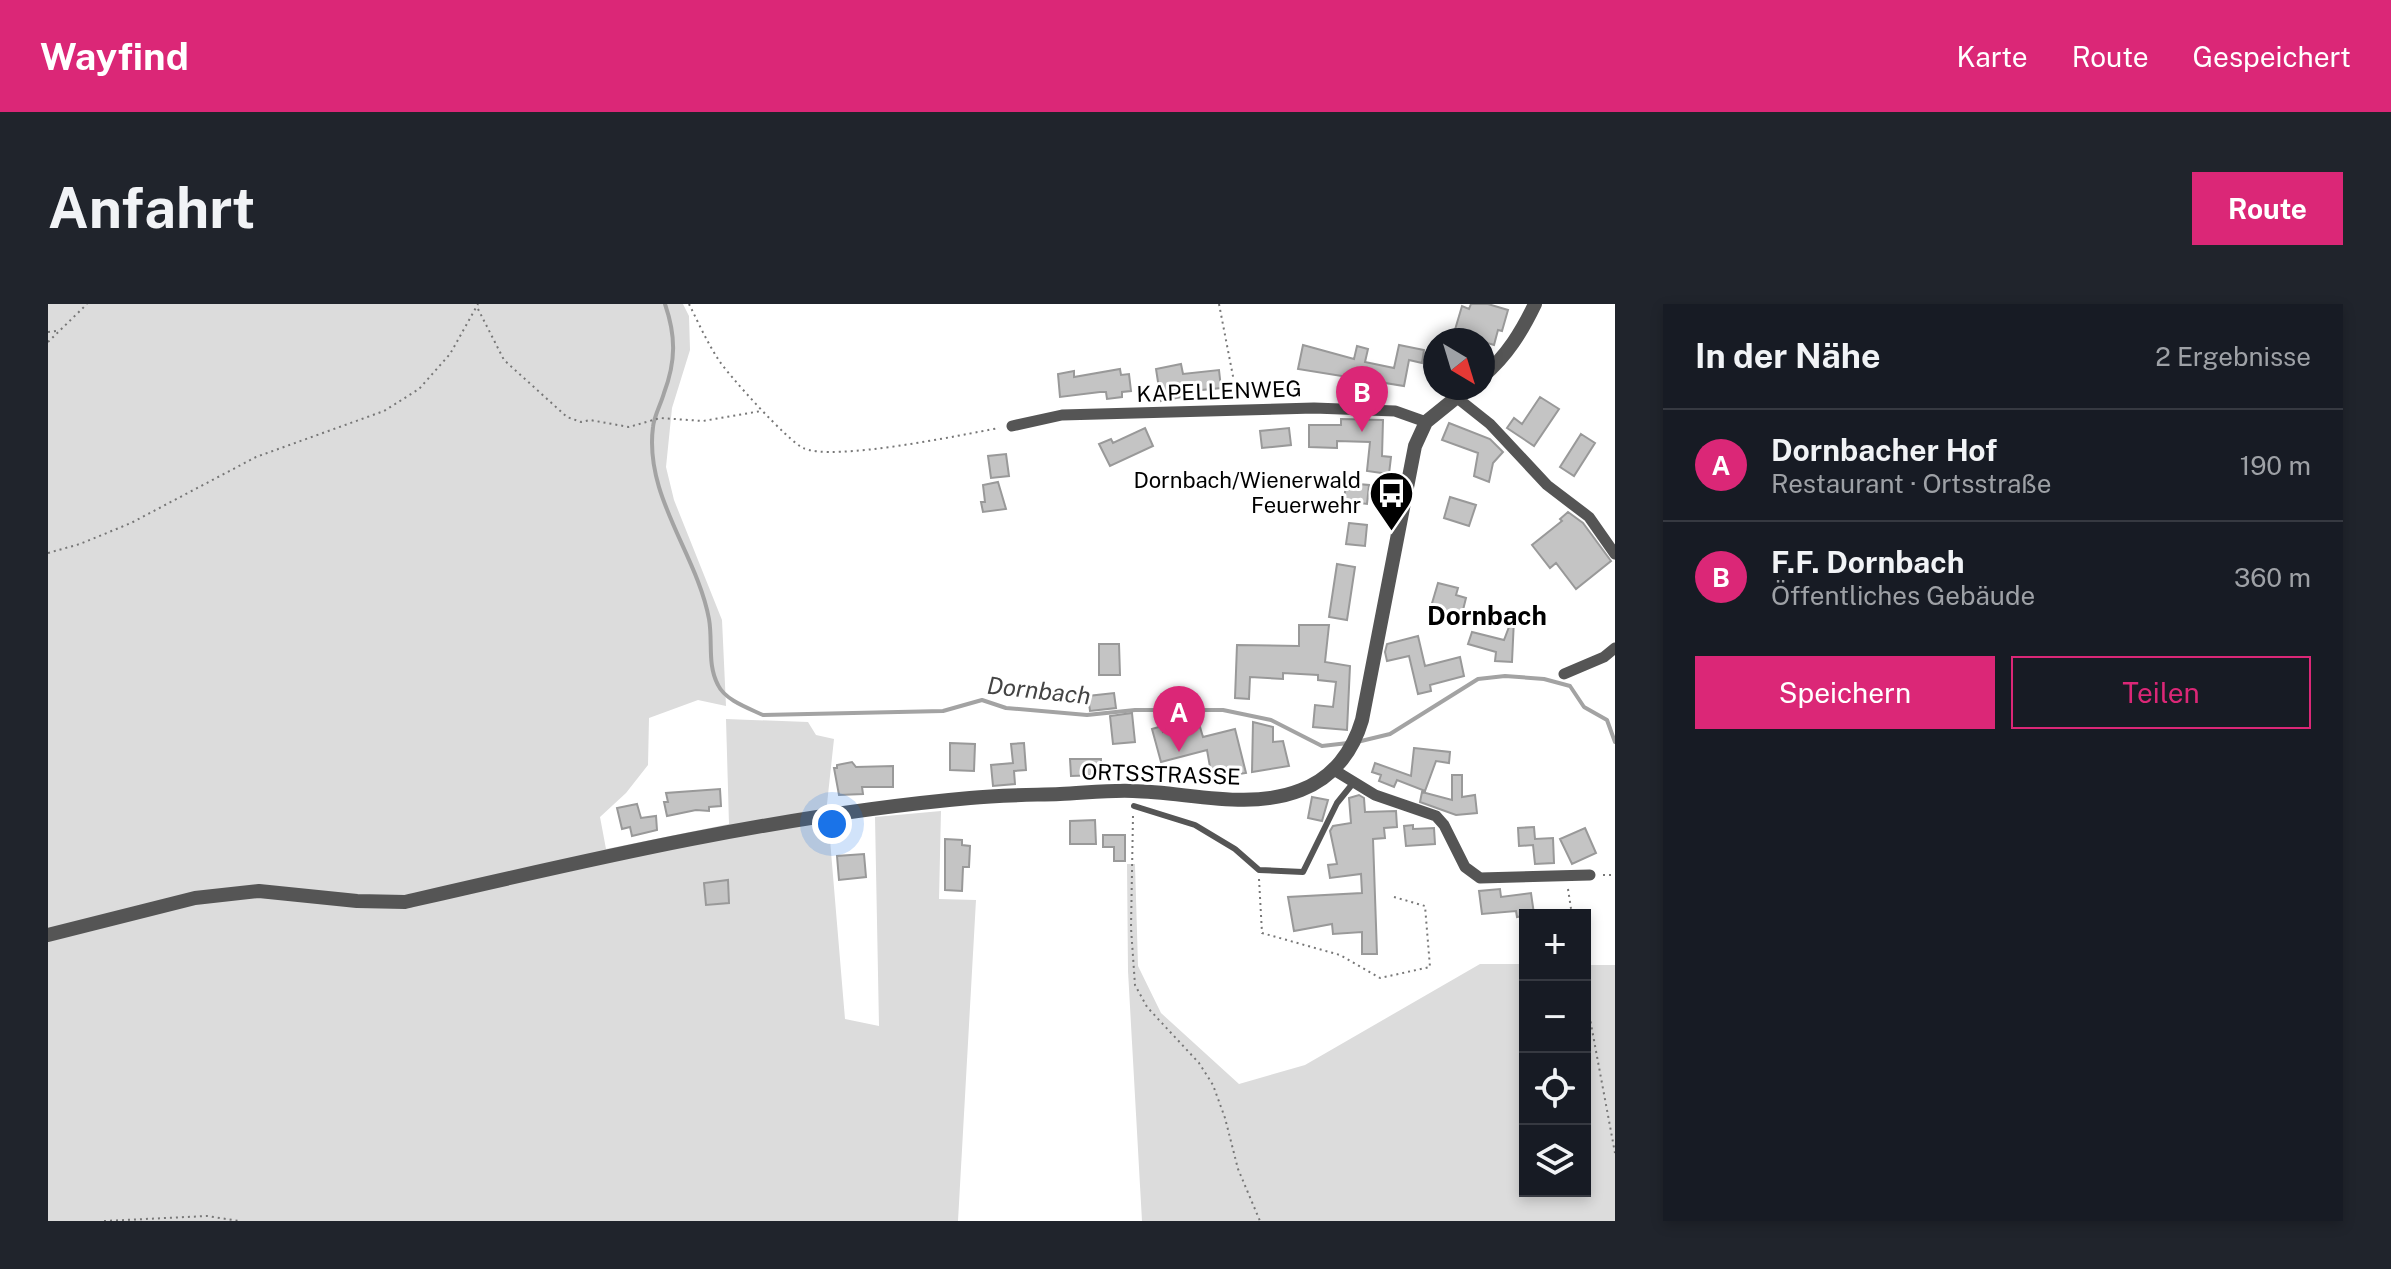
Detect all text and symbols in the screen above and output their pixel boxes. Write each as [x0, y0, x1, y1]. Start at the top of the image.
text: Wayfind [40, 34, 189, 79]
text: Karte [1956, 40, 2028, 73]
text: Route [2072, 40, 2149, 73]
text: Gespeichert [2193, 40, 2351, 73]
button: Route [2192, 172, 2343, 245]
text: Anfahrt [48, 175, 255, 241]
north arrow [1423, 328, 1495, 400]
text: In der Nähe [1695, 336, 1881, 376]
text: 2 Ergebnisse [2155, 341, 2311, 372]
pin: B [1336, 366, 1388, 432]
street label: KAPELLENWEG [1136, 375, 1302, 407]
text: Dornbacher Hof [1771, 432, 1997, 468]
text: A [1712, 450, 1730, 481]
text: 190 m [2240, 450, 2311, 481]
place label: Dornbach/Wienerwald Feuerwehr [1133, 467, 1361, 518]
text: Restaurant · Ortsstraße [1771, 468, 2051, 499]
bus stop icon: Dornbach/Wienerwald Feuerwehr [1368, 469, 1416, 532]
text: F.F. Dornbach [1771, 544, 1964, 580]
text: B [1712, 562, 1730, 593]
text: 360 m [2234, 562, 2311, 593]
text: Öffentliches Gebäude [1771, 580, 2035, 611]
district label: Dornbach [1427, 600, 1547, 631]
button: Speichern [1695, 656, 1995, 729]
button: Teilen [2011, 656, 2311, 729]
water label: Dornbach [986, 671, 1092, 709]
pin: A [1153, 686, 1205, 752]
street label: ORTSSTRASSE [1081, 758, 1241, 790]
your location [812, 804, 852, 844]
map controls [1519, 909, 1591, 1197]
button: + [1519, 909, 1591, 981]
button: − [1519, 981, 1591, 1053]
button: locate [1519, 1053, 1591, 1125]
button: layers [1519, 1125, 1591, 1197]

